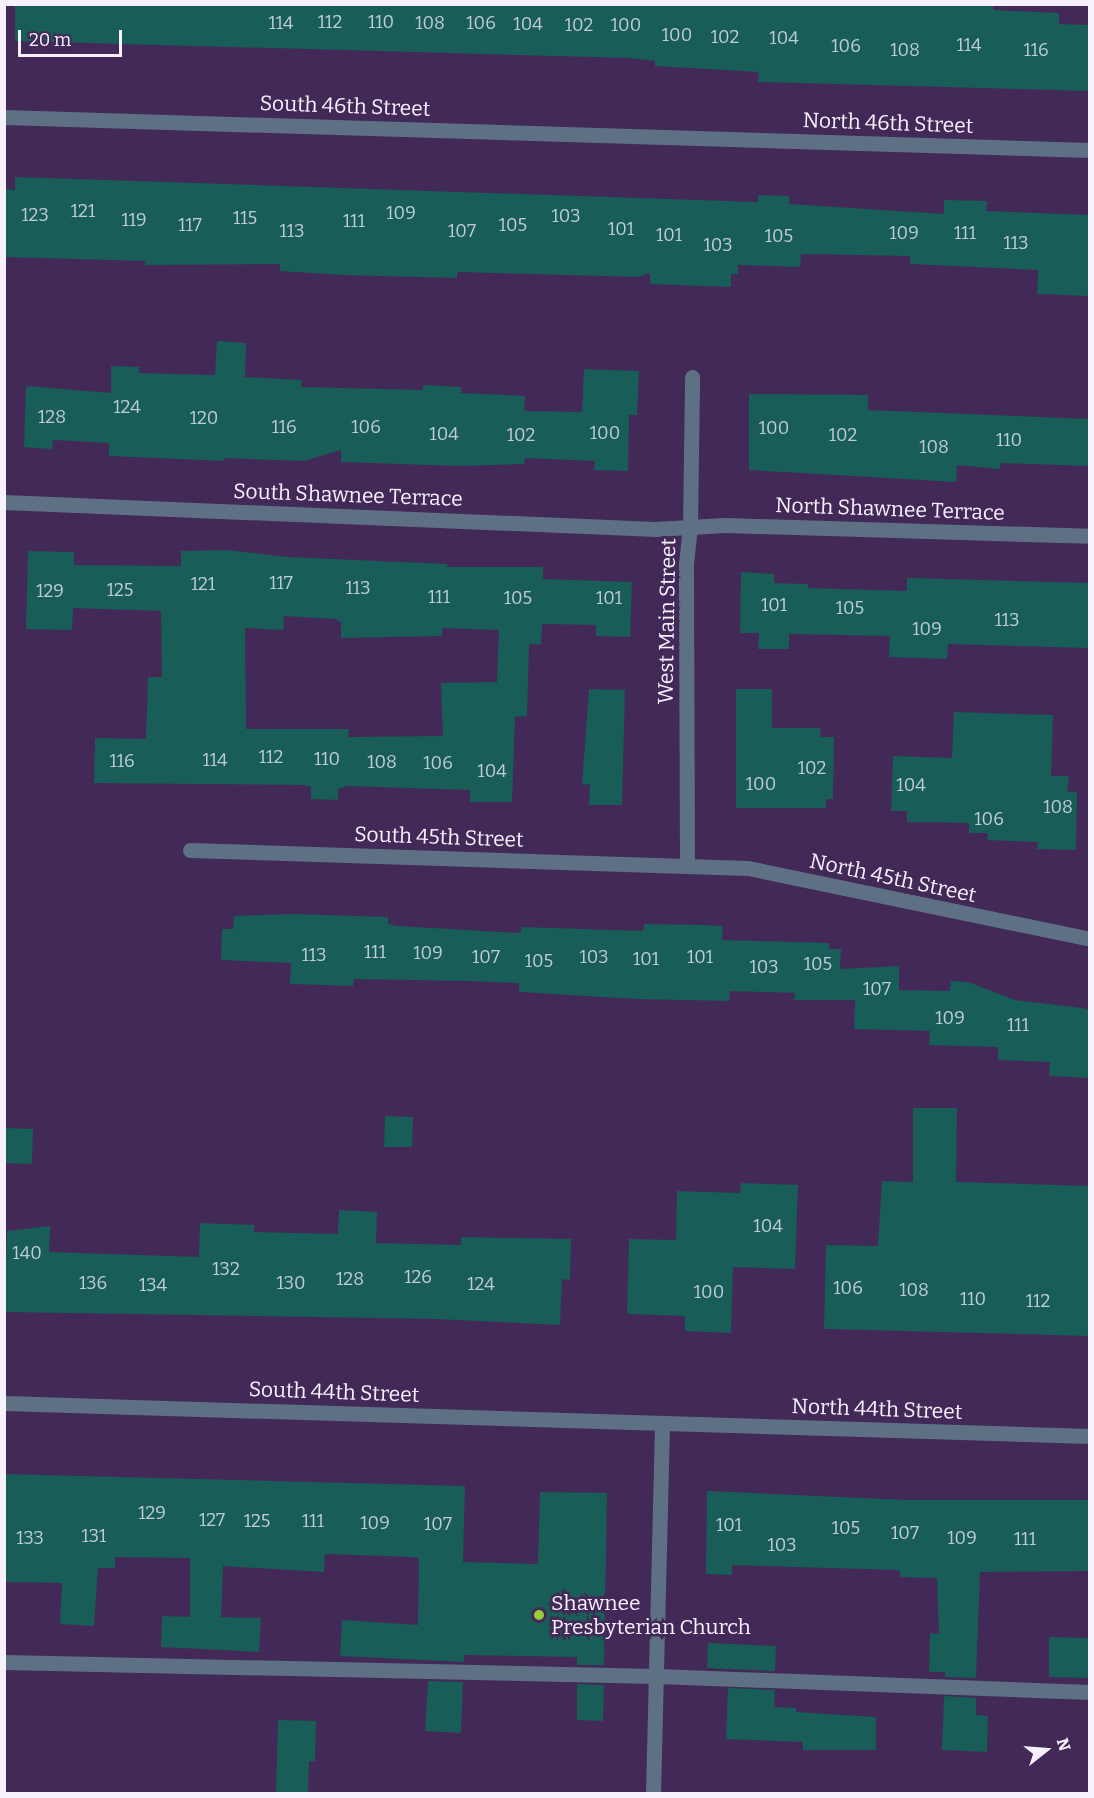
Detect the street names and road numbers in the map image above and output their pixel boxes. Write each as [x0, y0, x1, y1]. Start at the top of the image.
street label: South 46th Street [259, 90, 431, 122]
street label: North 46th Street [802, 107, 974, 139]
street label: South Shawnee Terrace [233, 478, 463, 512]
street label: North Shawnee Terrace [775, 492, 1005, 526]
street label: West Main Street [653, 538, 681, 704]
street label: South 45th Street [354, 821, 524, 853]
street label: North 45th Street [807, 848, 979, 908]
street label: South 44th Street [248, 1376, 420, 1408]
street label: North 44th Street [791, 1393, 963, 1425]

